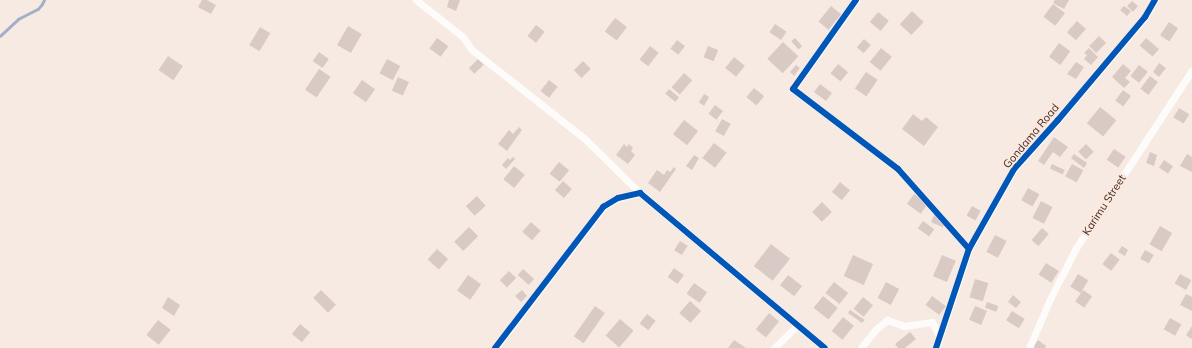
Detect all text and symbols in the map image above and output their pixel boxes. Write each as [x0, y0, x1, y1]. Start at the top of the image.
street label: Gondama Road [1000, 101, 1062, 171]
street label: Karimu Street [1080, 172, 1128, 238]

